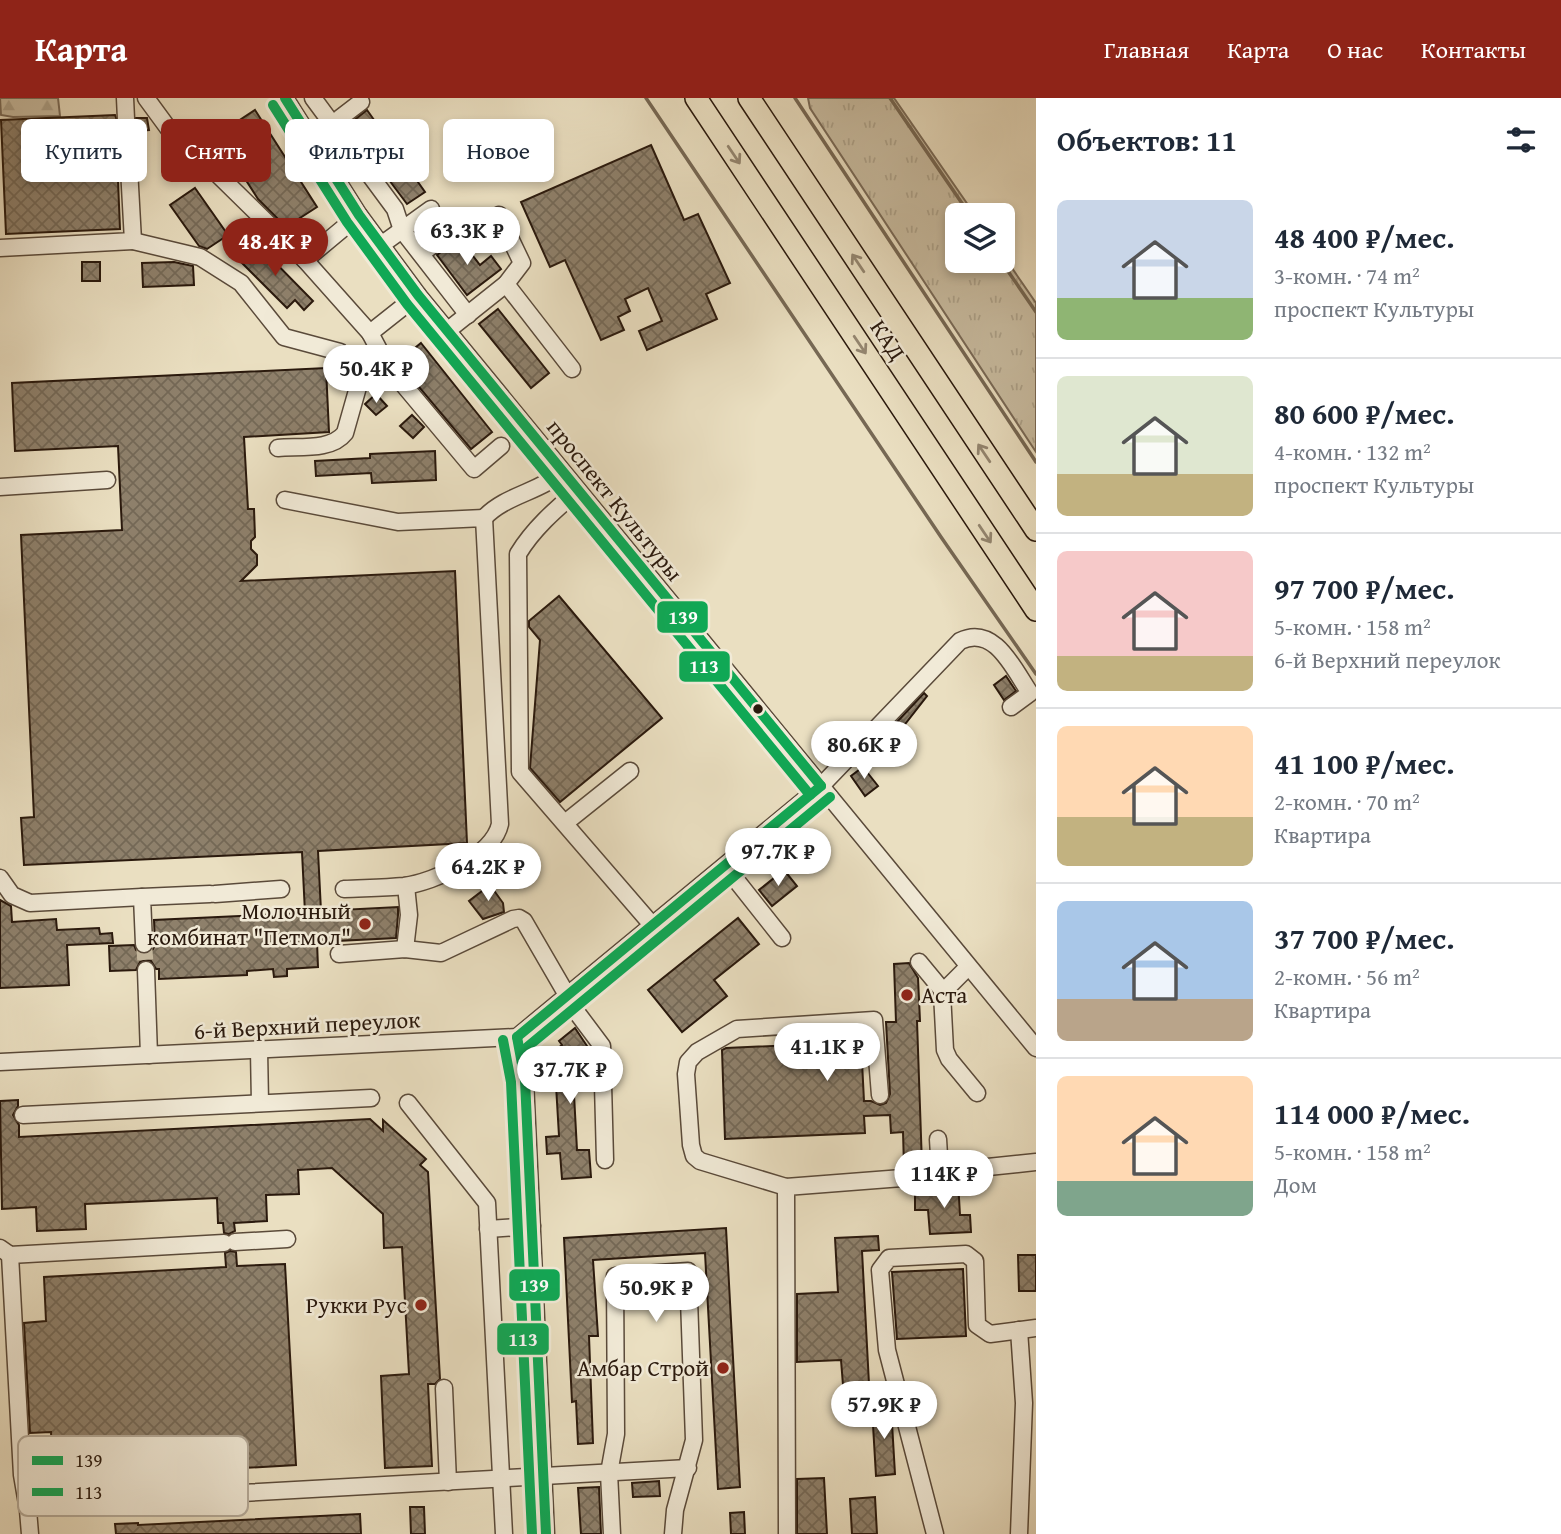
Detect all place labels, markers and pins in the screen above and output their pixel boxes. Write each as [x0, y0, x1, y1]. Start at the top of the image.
pin: 63.3K ₽ [402, 208, 532, 267]
pin: 48.4K ₽ [210, 218, 340, 278]
pin: 50.4K ₽ [311, 345, 441, 405]
unlabelled marker [751, 702, 765, 716]
pin: 80.6K ₽ [799, 722, 929, 781]
pin: 97.7K ₽ [713, 828, 843, 888]
pin: 64.2K ₽ [423, 844, 553, 903]
place label: Молочный комбинат "Петмол" [147, 894, 351, 953]
marker: Молочный комбинат "Петмол" [357, 916, 373, 932]
place label: Аста [921, 978, 967, 1011]
marker: Аста [899, 987, 915, 1003]
pin: 41.1K ₽ [762, 1024, 892, 1083]
pin: 37.7K ₽ [505, 1046, 635, 1106]
pin: 114K ₽ [887, 1150, 1001, 1210]
pin: 50.9K ₽ [591, 1264, 721, 1324]
place label: Рукки Рус [306, 1288, 407, 1321]
marker: Рукки Рус [413, 1297, 429, 1313]
place label: Амбар Строй [577, 1351, 709, 1384]
marker: Амбар Строй [715, 1360, 731, 1376]
pin: 57.9K ₽ [819, 1382, 949, 1441]

